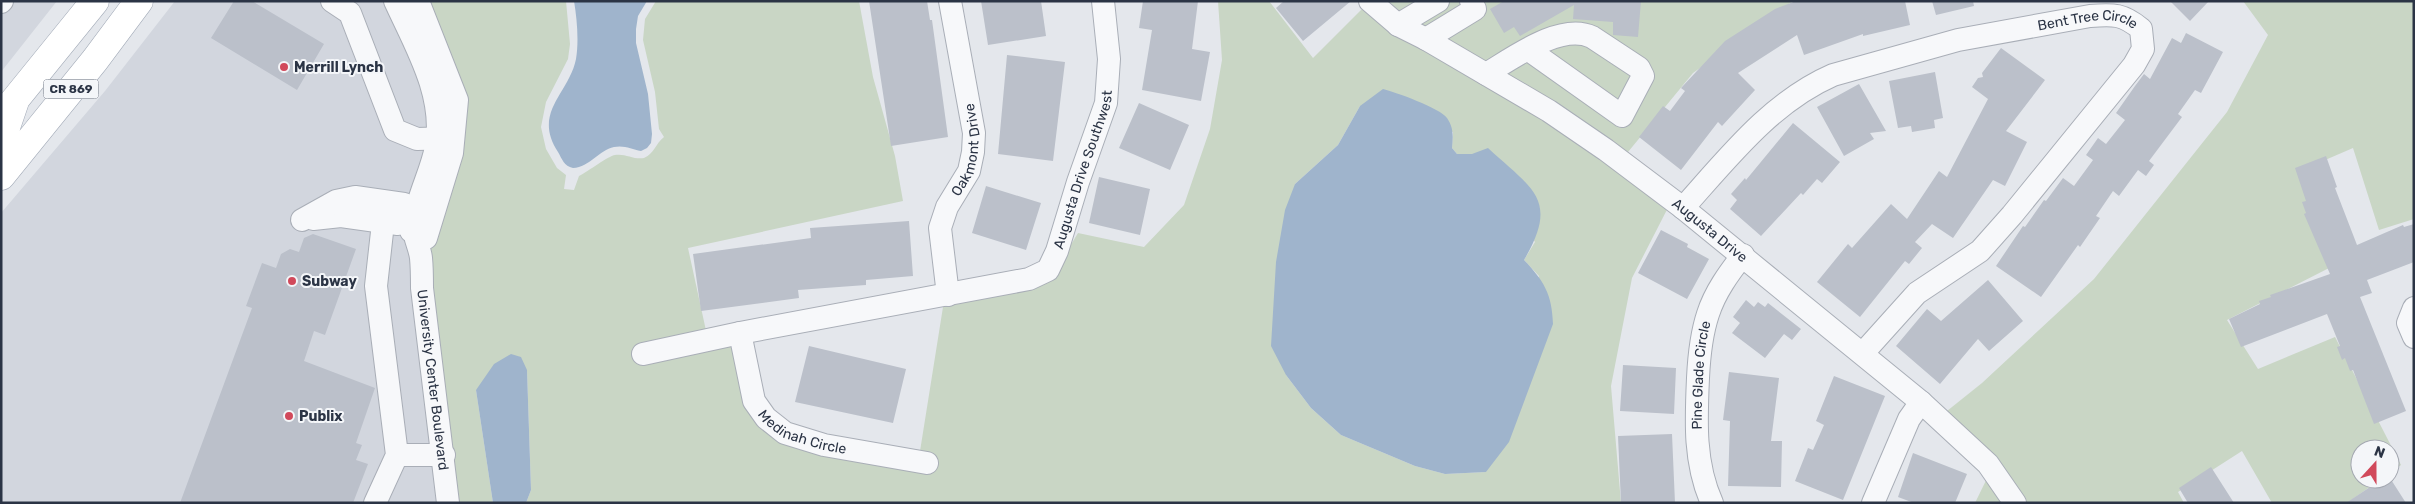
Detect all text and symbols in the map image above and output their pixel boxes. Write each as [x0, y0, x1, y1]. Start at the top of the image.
street label: Bent Tree Circle [2036, 7, 2141, 34]
place label: Merrill Lynch [294, 59, 383, 76]
marker: Merrill Lynch [278, 61, 290, 73]
road number: CR 869 [44, 80, 98, 98]
street label: Augusta Drive Southwest [1050, 89, 1115, 251]
street label: Oakmont Drive [947, 102, 983, 199]
street label: Augusta Drive [1669, 194, 1751, 266]
place label: Subway [302, 273, 357, 290]
marker: Subway [286, 275, 298, 287]
street label: University Center Boulevard [414, 288, 452, 471]
street label: Pine Glade Circle [1688, 319, 1714, 430]
street label: Medinah Circle [754, 406, 848, 457]
place label: Publix [299, 408, 343, 425]
marker: Publix [283, 410, 295, 422]
north arrow [2350, 439, 2400, 489]
text: N [2372, 443, 2387, 462]

